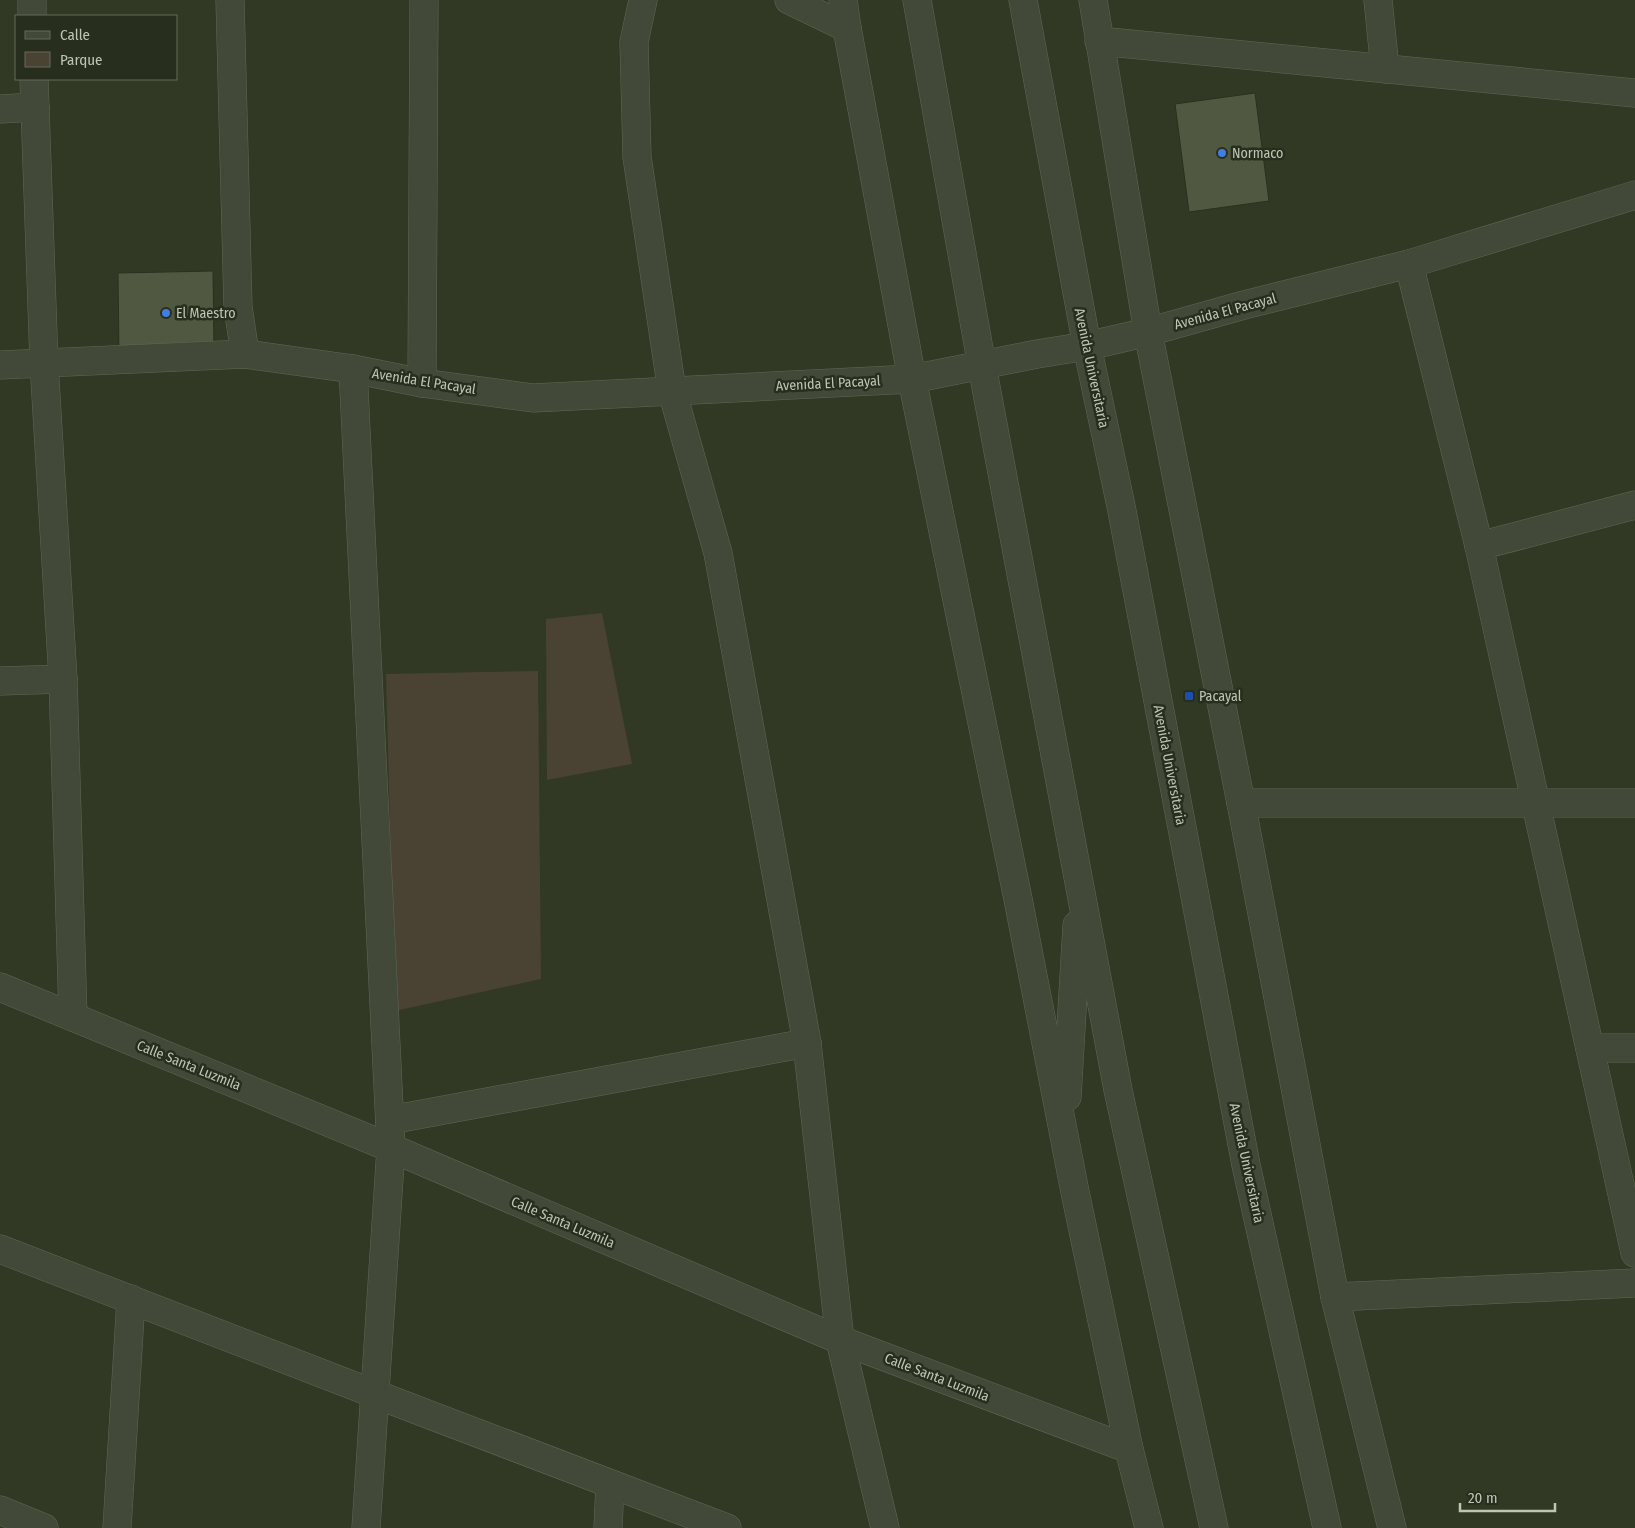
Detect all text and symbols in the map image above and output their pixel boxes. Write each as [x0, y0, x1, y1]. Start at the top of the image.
legend [15, 15, 178, 80]
text: Calle [60, 26, 90, 44]
text: Parque [60, 51, 103, 69]
place label: Normaco [1232, 145, 1283, 162]
marker: Normaco [1216, 147, 1228, 159]
street label: Avenida El Pacayal [1172, 290, 1278, 333]
place label: El Maestro [176, 305, 236, 322]
marker: El Maestro [160, 307, 172, 319]
street label: Avenida Universitaria [1071, 307, 1113, 430]
street label: Avenida El Pacayal [371, 365, 477, 398]
street label: Avenida El Pacayal [775, 372, 881, 395]
place label: Pacayal [1199, 688, 1242, 705]
marker: Pacayal [1183, 690, 1195, 702]
street label: Avenida Universitaria [1150, 704, 1190, 827]
street label: Calle Santa Luzmila [134, 1037, 243, 1094]
street label: Avenida Universitaria [1226, 1102, 1268, 1225]
street label: Calle Santa Luzmila [509, 1193, 617, 1252]
street label: Calle Santa Luzmila [882, 1350, 992, 1405]
scale bar [1460, 1480, 1555, 1512]
text: 20 m [1468, 1489, 1498, 1507]

